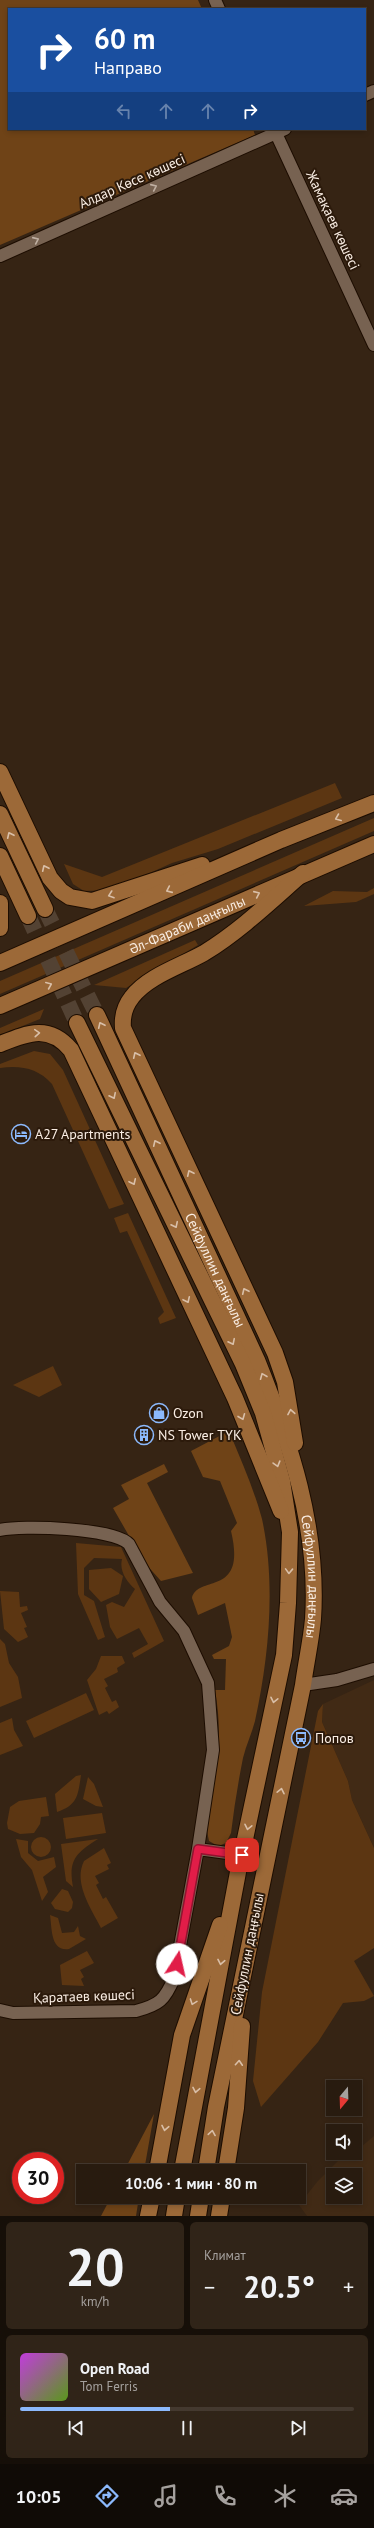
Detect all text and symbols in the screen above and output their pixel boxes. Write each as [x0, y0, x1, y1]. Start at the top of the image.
text: 60 m [94, 20, 155, 57]
icon: right [28, 24, 80, 76]
text: Направо [94, 56, 162, 79]
icon: left [113, 100, 135, 122]
icon: ahead [155, 100, 177, 122]
icon: ahead [197, 100, 219, 122]
icon: right [239, 100, 261, 122]
street label: Алдар Көсе көшесі [76, 150, 188, 212]
street label: Жамақаев көшесі [302, 167, 364, 272]
one-way arrow [150, 184, 158, 192]
one-way arrow [31, 237, 39, 245]
one-way arrow [334, 813, 341, 821]
one-way arrow [7, 832, 15, 840]
one-way arrow [42, 865, 50, 872]
one-way arrow [165, 885, 172, 893]
one-way arrow [107, 890, 114, 899]
one-way arrow [254, 890, 261, 898]
street label: Әл-Фараби даңғылы [126, 892, 248, 958]
one-way arrow [44, 982, 52, 990]
one-way arrow [98, 1022, 106, 1030]
one-way arrow [34, 1029, 40, 1038]
one-way arrow [133, 1052, 141, 1060]
one-way arrow [108, 1091, 115, 1099]
hotel icon: A27 Apartments [10, 1123, 32, 1145]
place label: A27 Apartments [35, 1125, 131, 1143]
one-way arrow [153, 1140, 161, 1147]
one-way arrow [187, 1170, 195, 1178]
one-way arrow [128, 1178, 136, 1185]
street label: Сейфуллин даңғылы [181, 1210, 250, 1330]
one-way arrow [170, 1221, 178, 1229]
one-way arrow [242, 1288, 250, 1295]
one-way arrow [182, 1295, 190, 1303]
one-way arrow [227, 1338, 235, 1345]
one-way arrow [260, 1372, 268, 1379]
shop icon: Ozon [148, 1402, 170, 1424]
place label: Ozon [173, 1404, 203, 1422]
one-way arrow [287, 1409, 296, 1415]
one-way arrow [238, 1413, 246, 1420]
building icon: NS Tower ТҮК [133, 1424, 155, 1446]
place label: NS Tower ТҮК [158, 1426, 242, 1444]
one-way arrow [272, 1460, 281, 1467]
street label: Сейфуллин даңғылы [297, 1513, 323, 1640]
one-way arrow [285, 1568, 293, 1574]
one-way arrow [271, 1697, 279, 1703]
bus stop icon: Попов [290, 1727, 312, 1749]
place label: Попов [315, 1729, 354, 1747]
one-way arrow [276, 1788, 284, 1795]
one-way arrow [244, 1824, 252, 1830]
pin [225, 1838, 259, 1872]
icon: arrive [231, 1844, 253, 1866]
street label: Сейфуллин даңғылы [226, 1891, 268, 2017]
position arrow [156, 1943, 198, 1985]
one-way arrow [217, 1959, 225, 1965]
street label: Қаратаев көшесі [33, 1985, 135, 2007]
one-way arrow [189, 1998, 197, 2005]
one-way arrow [235, 2060, 244, 2066]
north arrow [326, 2080, 362, 2116]
map controls [326, 2080, 362, 2204]
one-way arrow [192, 2087, 200, 2093]
button: sound [326, 2124, 362, 2160]
one-way arrow [161, 2125, 170, 2131]
one-way arrow [207, 2129, 216, 2136]
speed limit sign: 30 [12, 2152, 64, 2204]
button: layers [326, 2168, 362, 2204]
text: 10:06 · 1 мин · 80 m [125, 2174, 257, 2193]
text: 20 [66, 2233, 124, 2300]
text: Климат [204, 2247, 246, 2264]
text: 20.5° [243, 2267, 315, 2306]
text: − [204, 2273, 215, 2301]
text: + [343, 2273, 354, 2301]
text: km/h [81, 2293, 109, 2310]
text: Open Road [80, 2359, 150, 2378]
text: Tom Ferris [80, 2378, 138, 2395]
icon: previous [65, 2417, 87, 2439]
icon: pause [176, 2417, 198, 2439]
icon: next [287, 2417, 309, 2439]
icon: directions [93, 2482, 121, 2510]
icon: music [152, 2482, 180, 2510]
icon: phone [211, 2482, 239, 2510]
icon: climate [271, 2482, 299, 2510]
icon: car [330, 2482, 358, 2510]
text: 10:05 [16, 2485, 61, 2508]

